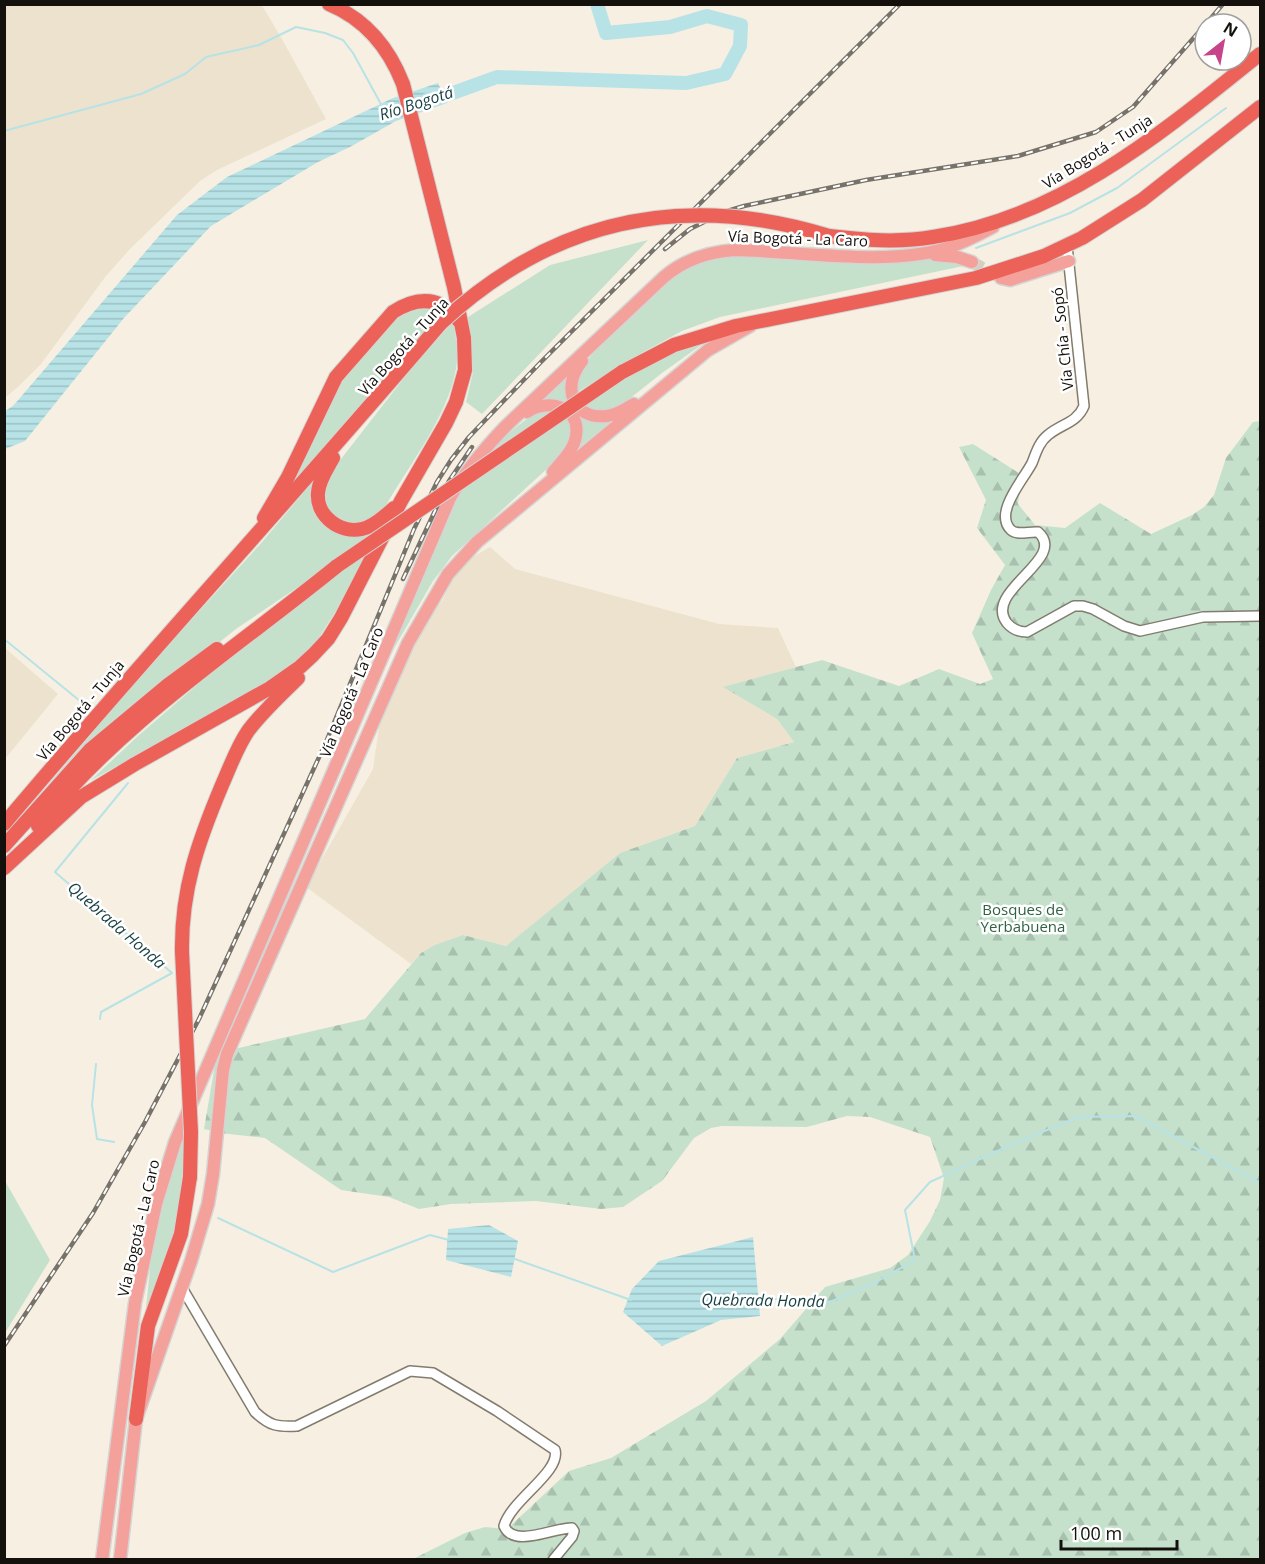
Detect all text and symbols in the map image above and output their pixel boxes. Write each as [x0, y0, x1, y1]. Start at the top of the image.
north arrow [1193, 12, 1253, 72]
text: N [1219, 16, 1242, 42]
water label: Río Bogotá [376, 81, 456, 125]
street label: Vía Bogotá - Tunja [1038, 109, 1156, 193]
street label: Vía Bogotá - La Caro [728, 226, 868, 250]
street label: Vía Chía - Sopó [1047, 286, 1077, 392]
street label: Vía Bogotá - Tunja [353, 293, 453, 399]
street label: Vía Bogotá - La Caro [314, 624, 388, 760]
street label: Vía Bogotá - Tunja [32, 655, 128, 765]
water label: Quebrada Honda [63, 876, 171, 974]
park label: Bosques de Yerbabuena [981, 899, 1065, 936]
street label: Vía Bogotá - La Caro [112, 1157, 164, 1299]
water label: Quebrada Honda [701, 1288, 825, 1312]
scale bar [1061, 1513, 1176, 1551]
text: 100 m [1070, 1521, 1122, 1545]

